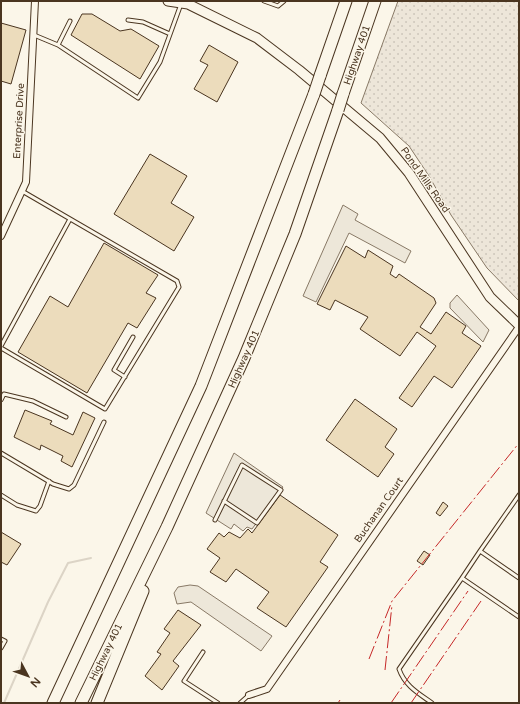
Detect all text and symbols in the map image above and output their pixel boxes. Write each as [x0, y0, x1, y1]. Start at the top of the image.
street label: Highway 401 [341, 24, 373, 86]
street label: Enterprise Drive [11, 82, 27, 159]
street label: Pond Mills Road [398, 145, 452, 215]
street label: Highway 401 [226, 328, 262, 390]
street label: Buchanan Court [352, 475, 406, 545]
street label: Highway 401 [87, 621, 125, 683]
north arrow [8, 656, 48, 696]
text: N [27, 675, 43, 690]

